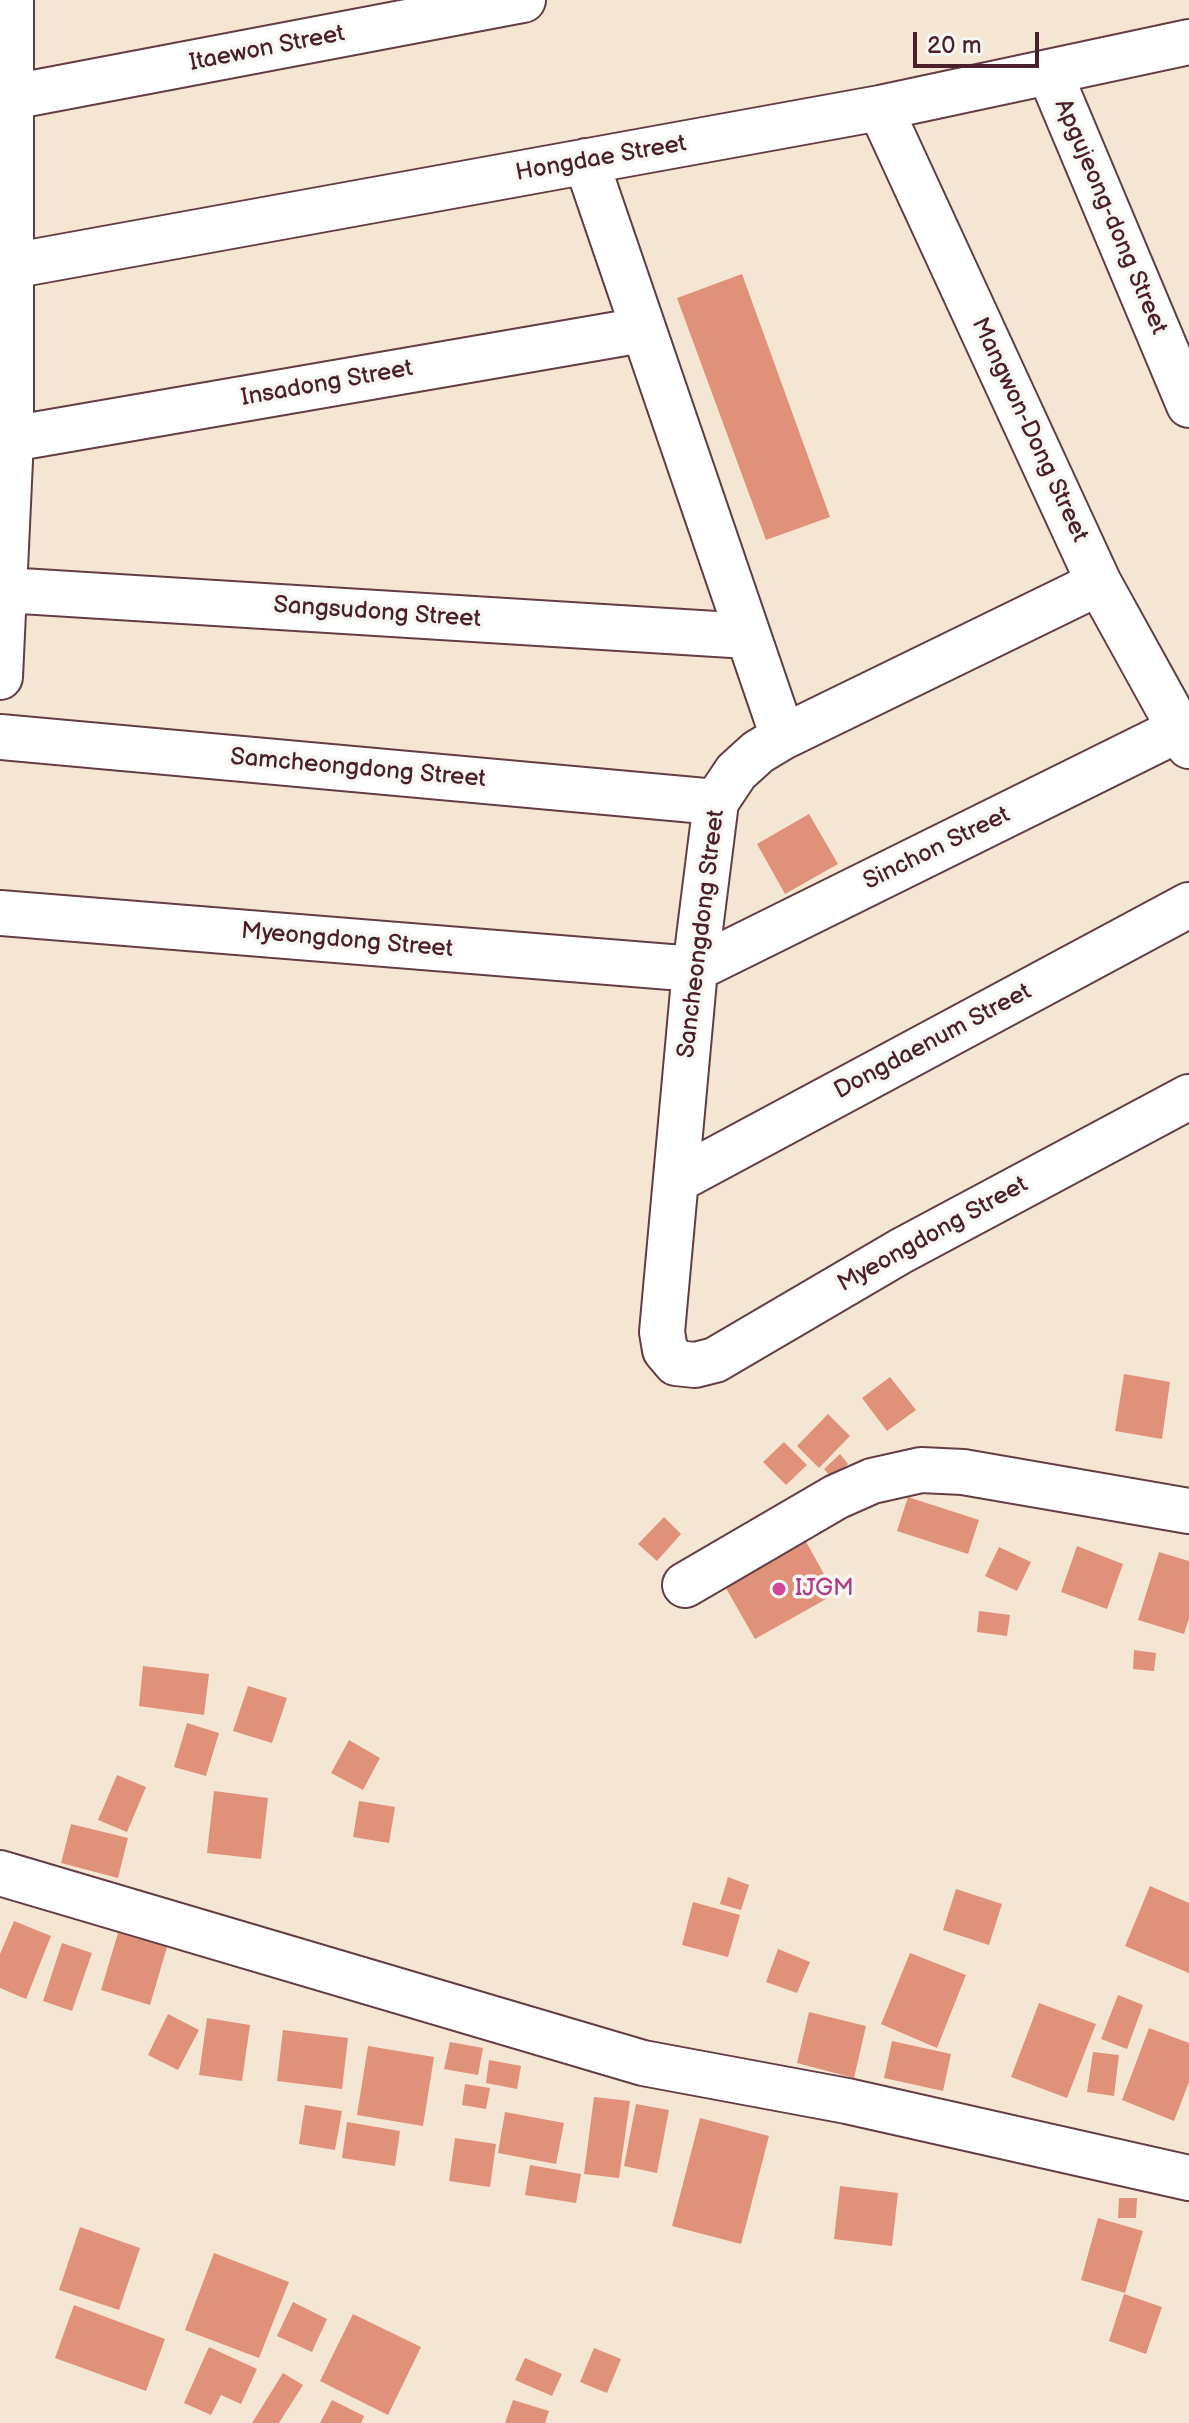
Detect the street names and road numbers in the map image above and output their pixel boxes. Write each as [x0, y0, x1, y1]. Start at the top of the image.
street label: Itaewon Street [187, 20, 347, 78]
street label: Apgujeong-dong Street [1047, 95, 1173, 339]
street label: Hongdae Street [514, 130, 688, 188]
street label: Mangwon-Dong Street [964, 313, 1094, 547]
street label: Insadong Street [239, 355, 415, 413]
street label: Sangsudong Street [272, 591, 482, 635]
street label: Samcheongdong Street [229, 743, 487, 795]
street label: Sinchon Street [859, 801, 1015, 897]
street label: Sancheongdong Street [672, 808, 732, 1060]
street label: Myeongdong Street [240, 917, 454, 965]
street label: Dongdaenum Street [830, 978, 1036, 1106]
street label: Myeongdong Street [833, 1171, 1033, 1299]

